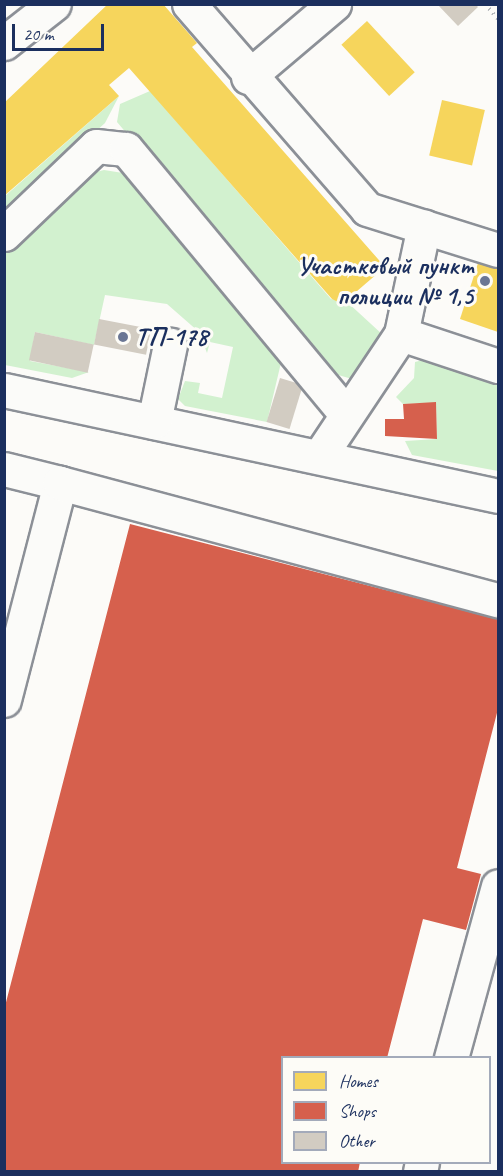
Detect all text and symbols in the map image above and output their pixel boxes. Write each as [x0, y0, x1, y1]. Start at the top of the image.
scale bar [15, 12, 106, 50]
text: 20 m [23, 23, 54, 45]
place label: Участковый пункт полиции № 1,5 [296, 250, 473, 312]
marker: Участковый пункт полиции № 1,5 [478, 274, 492, 288]
place label: ТП-178 [135, 321, 208, 353]
marker: ТП-178 [116, 330, 130, 344]
legend [281, 1056, 491, 1164]
text: Homes [339, 1070, 378, 1092]
text: Shops [339, 1100, 376, 1122]
text: Other [339, 1130, 375, 1152]

